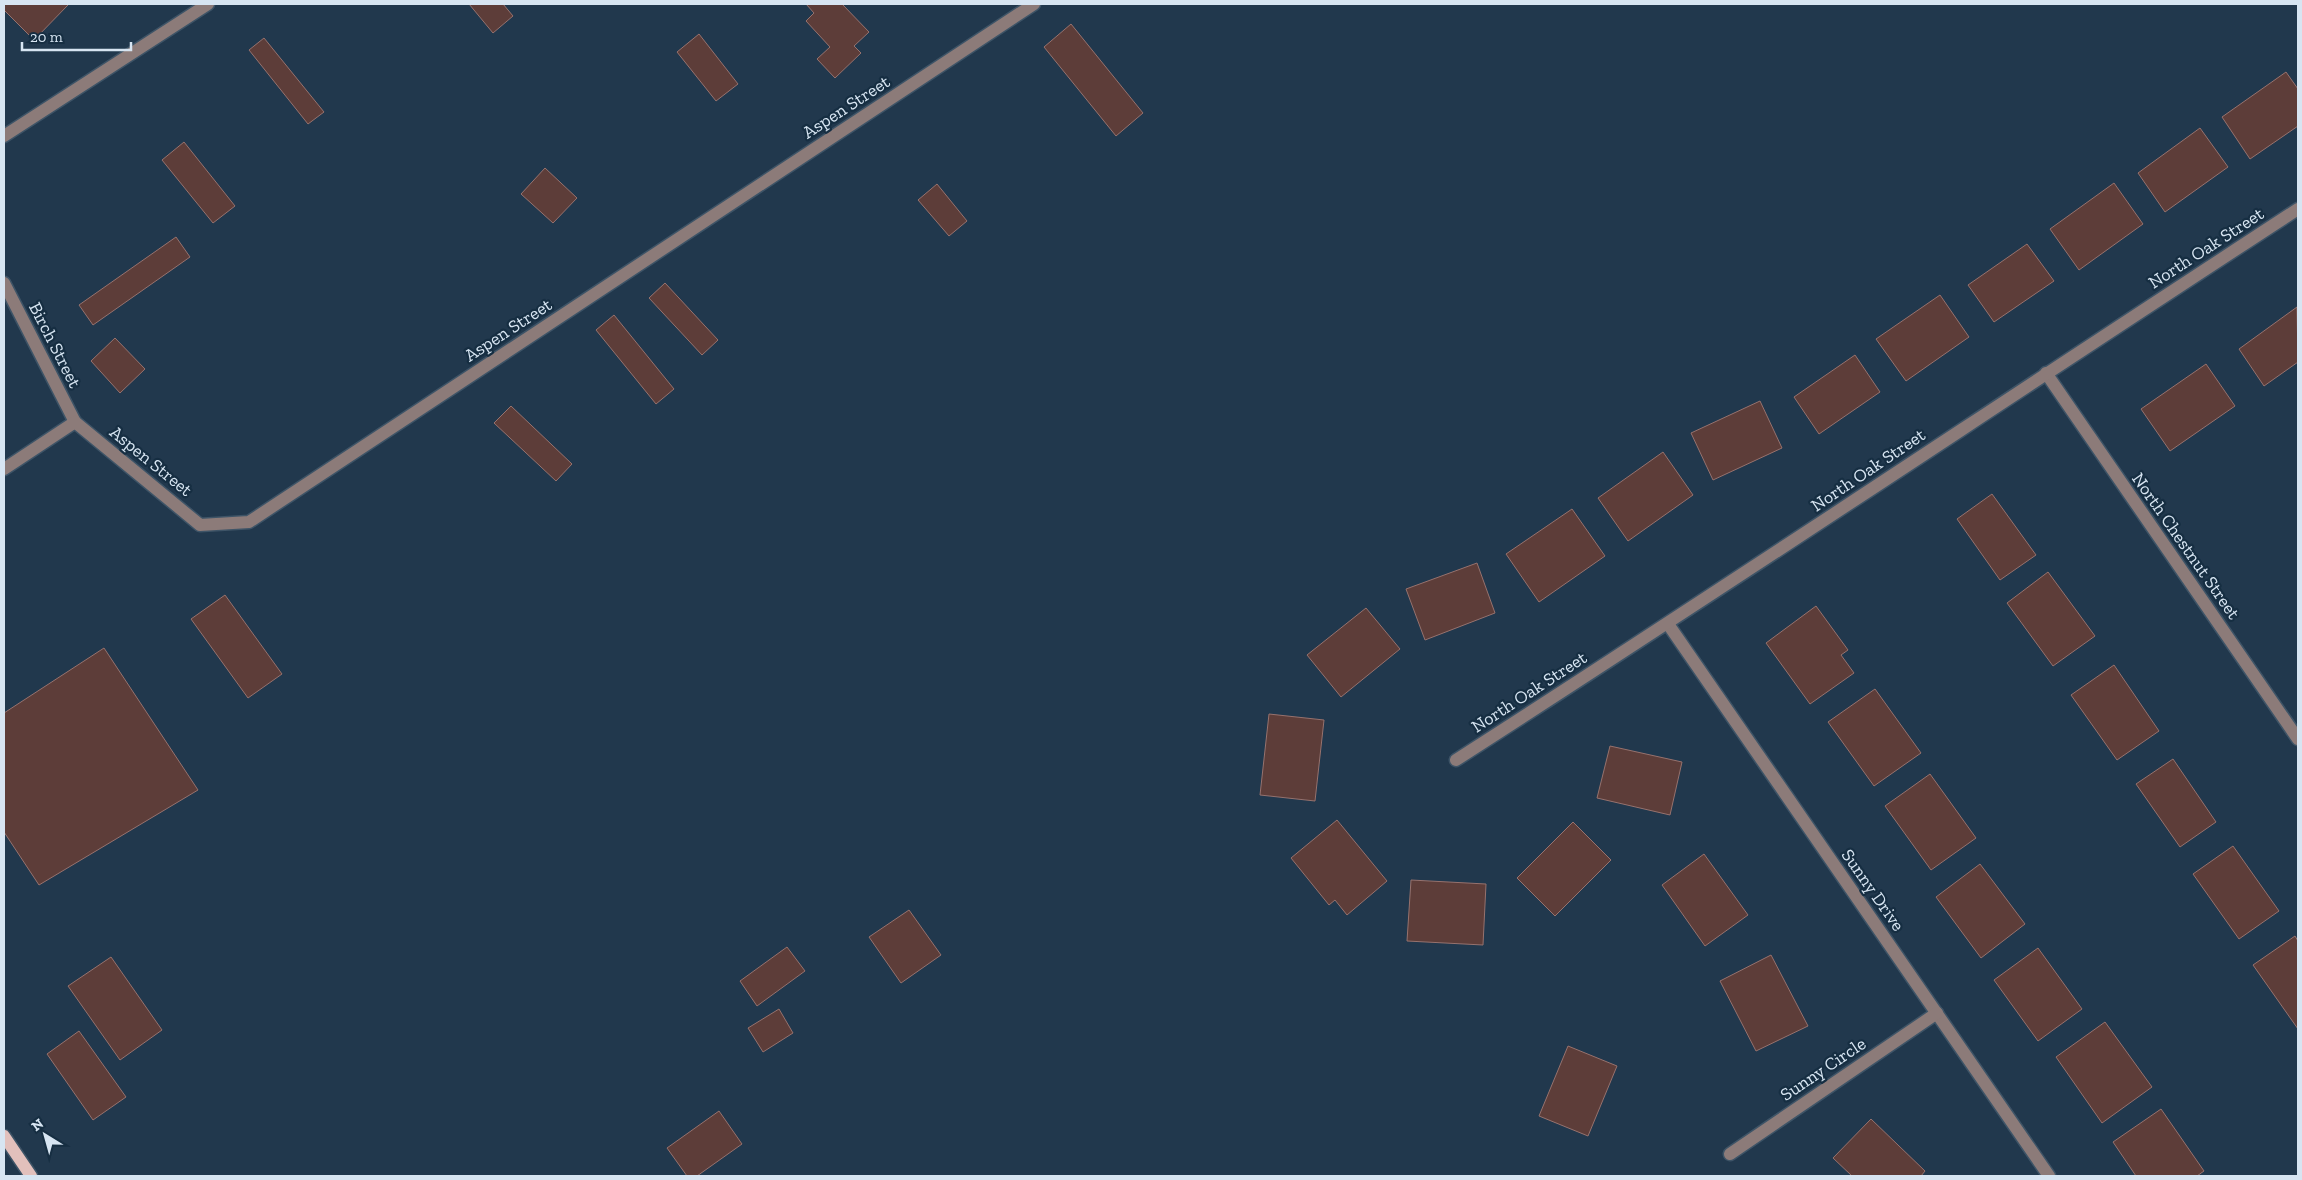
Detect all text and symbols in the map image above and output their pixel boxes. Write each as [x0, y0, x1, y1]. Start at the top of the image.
scale bar [22, 20, 131, 52]
text: 20 m [30, 28, 63, 46]
street label: Aspen Street [798, 70, 894, 143]
street label: North Oak Street [2144, 202, 2268, 293]
street label: Aspen Street [460, 293, 556, 366]
street label: Birch Street [24, 298, 86, 392]
street label: Aspen Street [105, 421, 197, 501]
street label: North Oak Street [1807, 424, 1930, 516]
street label: North Chestnut Street [2127, 469, 2245, 624]
street label: North Oak Street [1467, 646, 1591, 737]
street label: Sunny Drive [1837, 845, 1909, 935]
street label: Sunny Circle [1776, 1032, 1870, 1106]
north arrow [20, 1110, 70, 1160]
text: N [28, 1115, 47, 1135]

